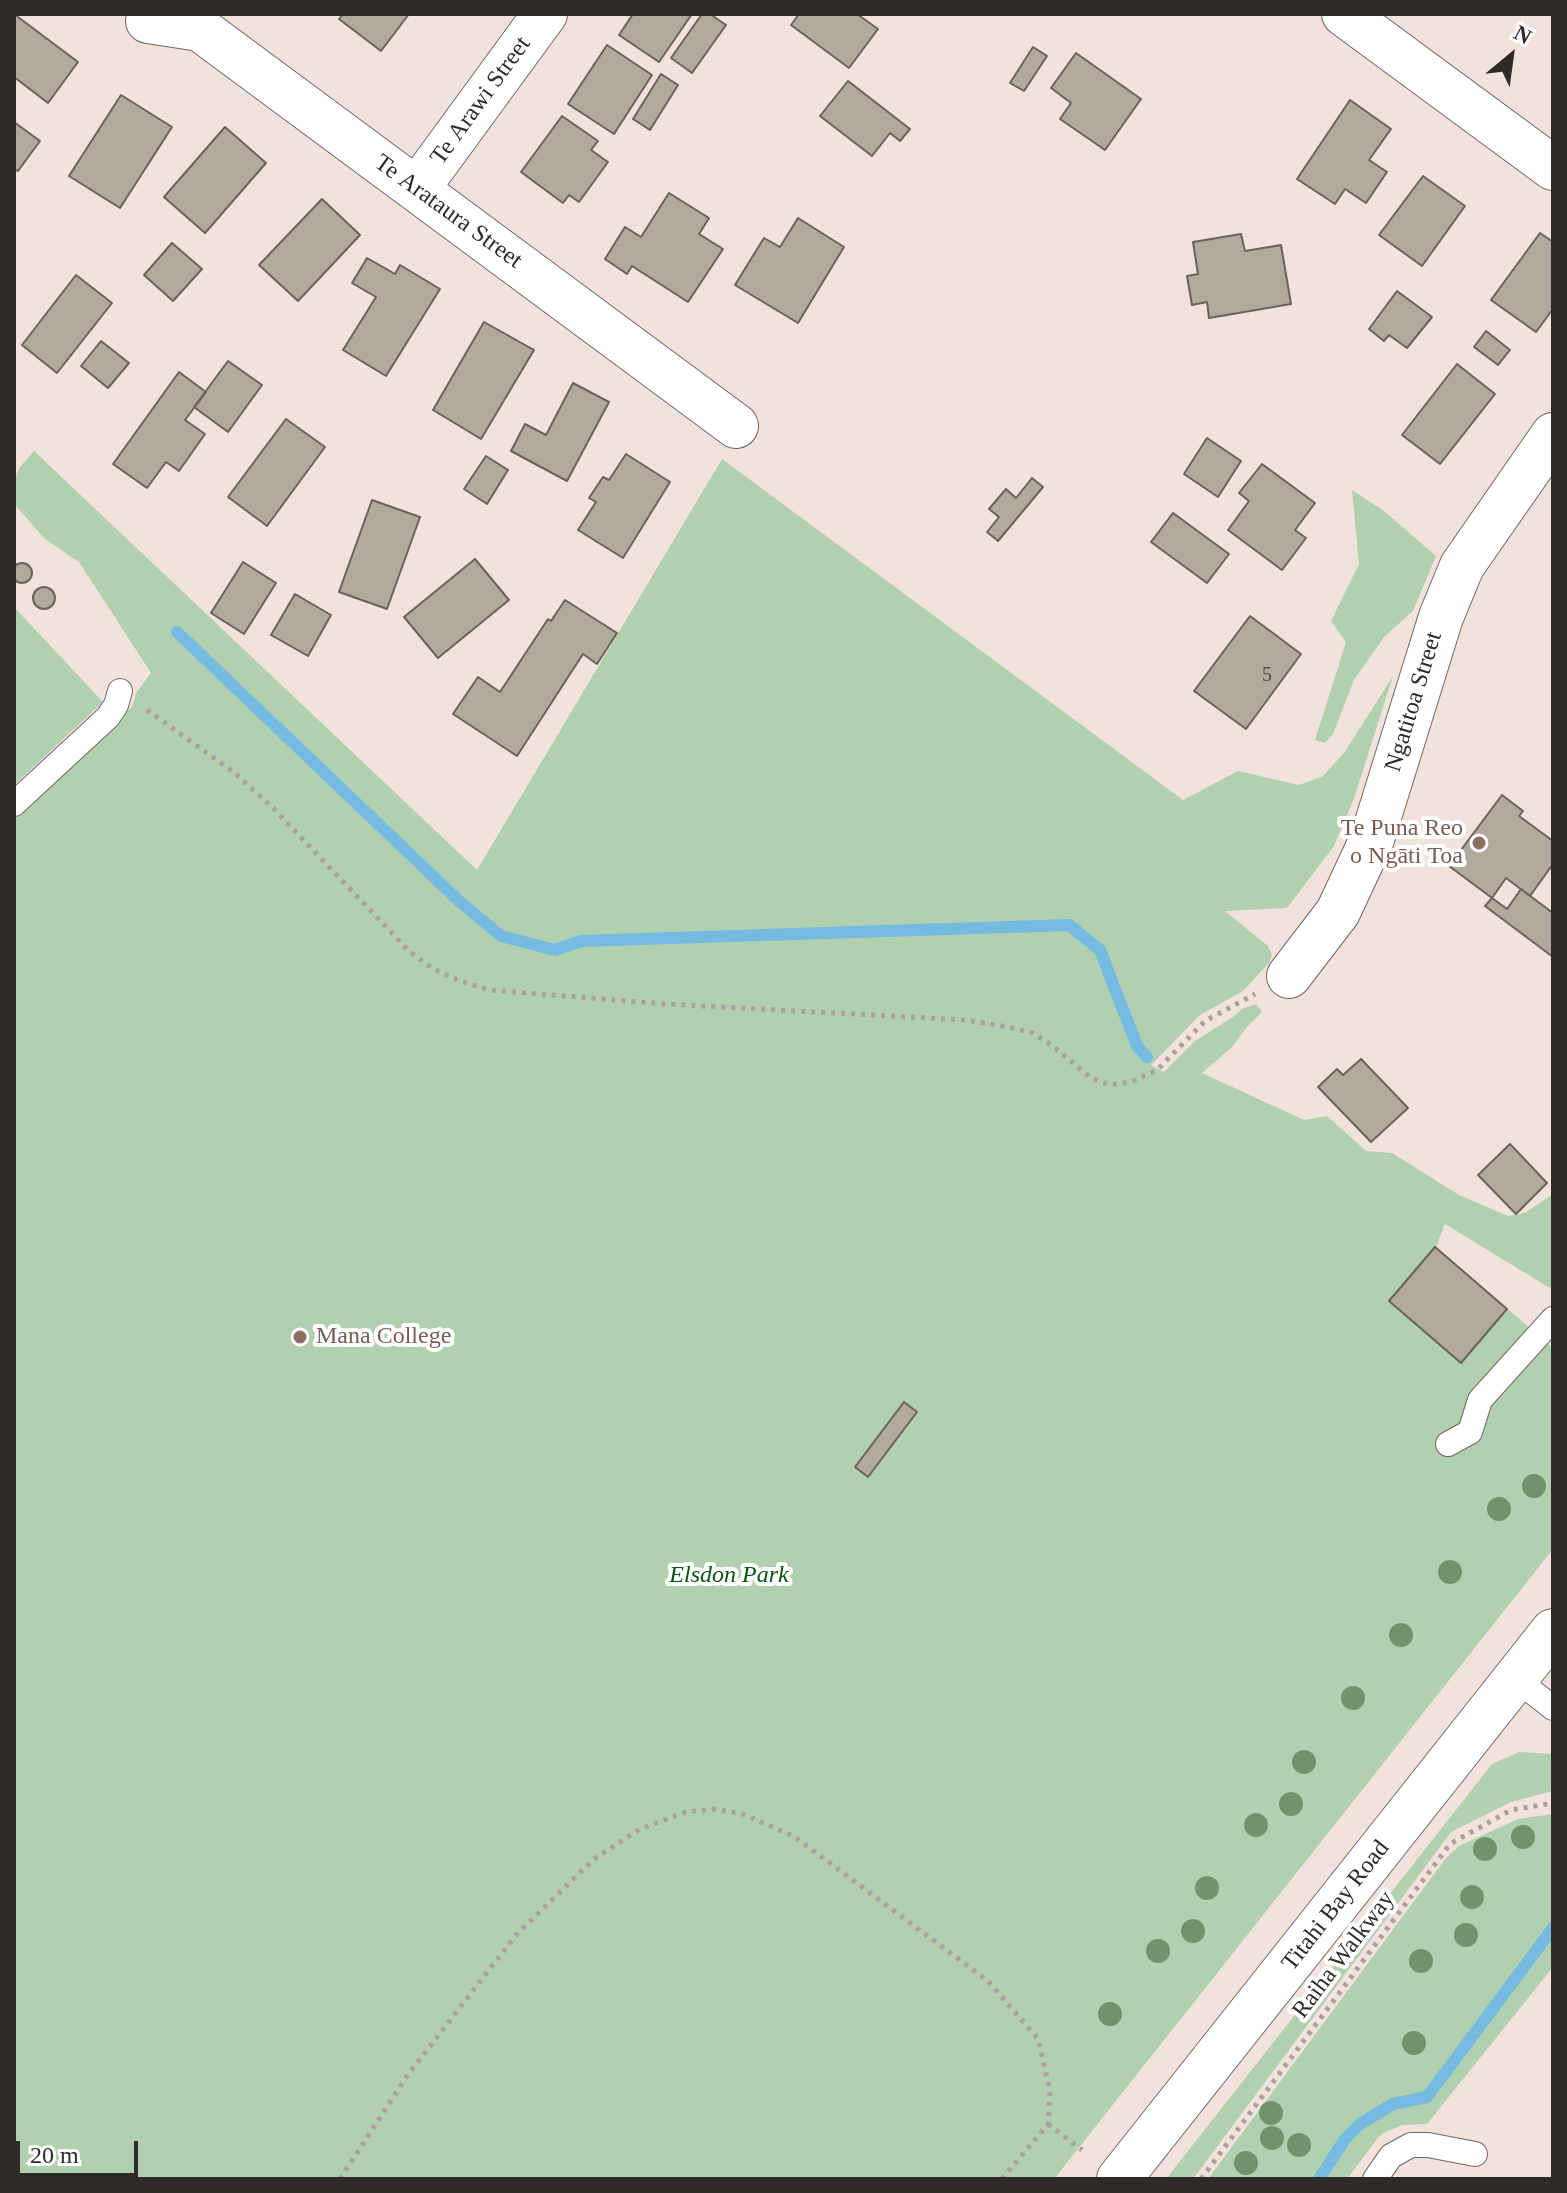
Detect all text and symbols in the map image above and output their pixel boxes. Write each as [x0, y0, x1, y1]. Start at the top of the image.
north arrow [1471, 16, 1551, 96]
text: N [1510, 20, 1536, 49]
street label: Te Arawi Street [425, 31, 537, 171]
street label: Te Arataura Street [369, 149, 527, 275]
street label: Ngatitoa Street [1379, 629, 1449, 775]
house number: 5 [1262, 664, 1272, 688]
place label: Te Puna Reo o Ngāti Toa [1341, 815, 1463, 871]
marker: Te Puna Reo o Ngāti Toa [1470, 834, 1488, 852]
place label: Mana College [316, 1323, 451, 1351]
marker: Mana College [291, 1328, 309, 1346]
park label: Elsdon Park [669, 1562, 789, 1590]
street label: Titahi Bay Road [1276, 1835, 1396, 1977]
street label: Raiha Walkway [1287, 1886, 1401, 2024]
scale bar [20, 2125, 142, 2175]
text: 20 m [30, 2142, 79, 2168]

